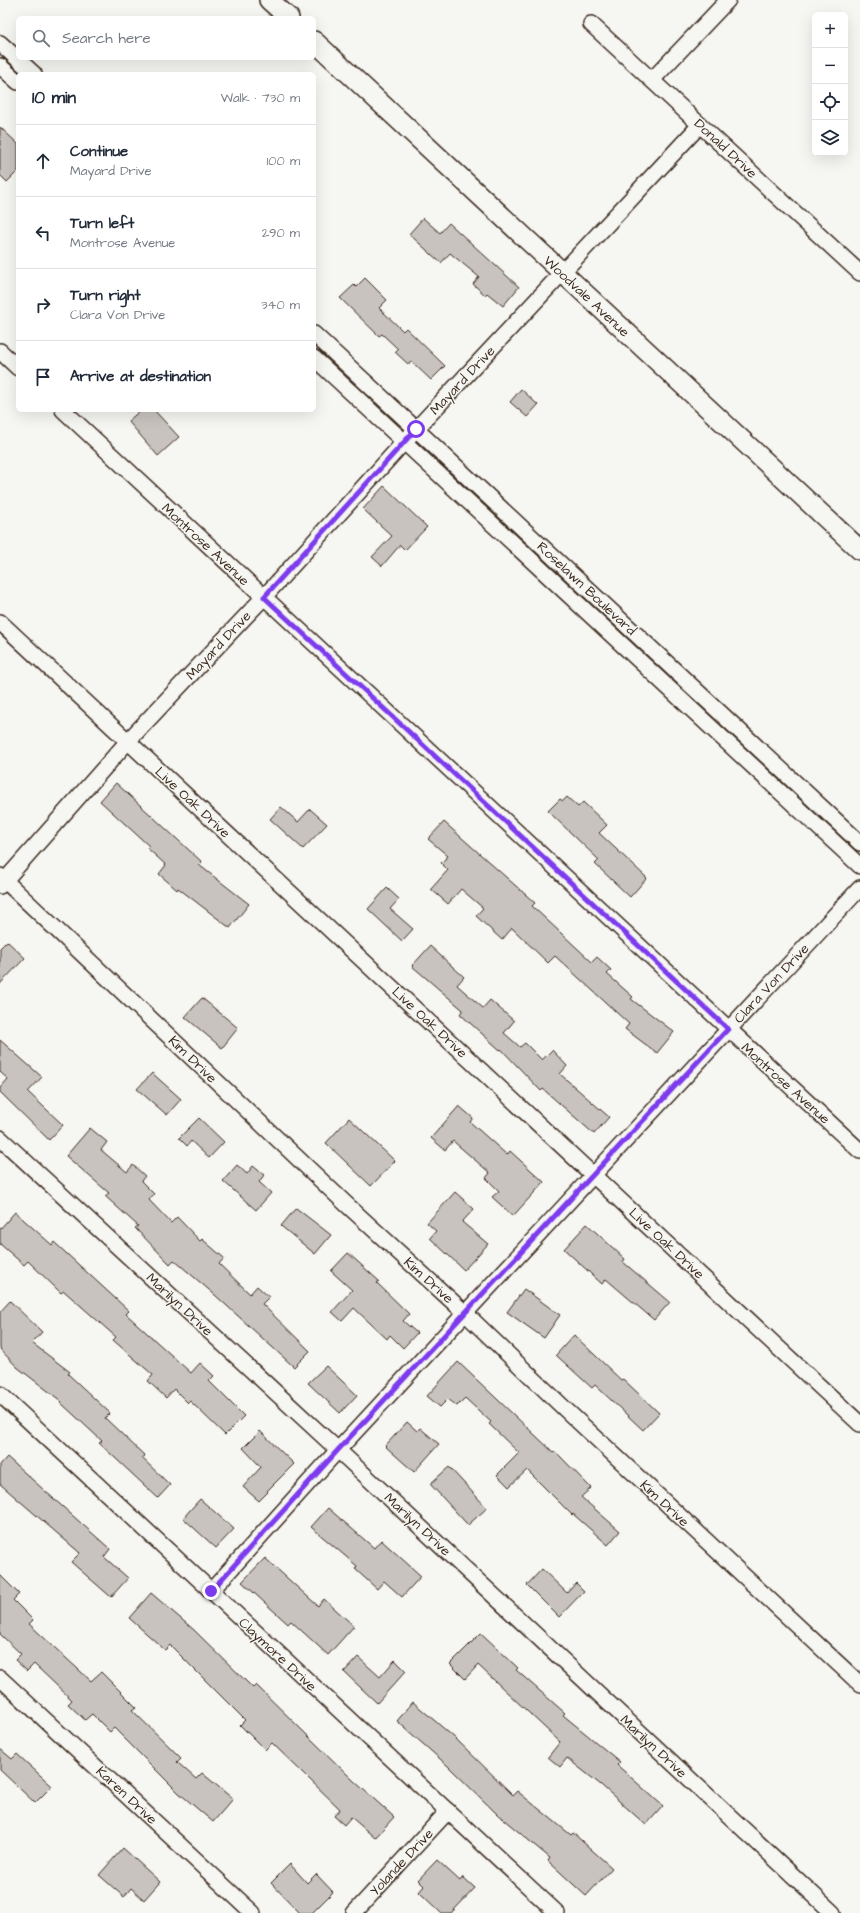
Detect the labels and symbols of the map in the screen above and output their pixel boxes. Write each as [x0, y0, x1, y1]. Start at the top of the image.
street label: Donald Drive [689, 114, 762, 184]
street label: Woodvale Avenue [539, 251, 634, 342]
street label: Mayard Drive [425, 341, 500, 420]
route start [407, 420, 425, 438]
street label: Montrose Avenue [157, 499, 254, 591]
street label: Roselawn Boulevard [532, 537, 641, 640]
street label: Mayard Drive [181, 606, 256, 685]
street label: Live Oak Drive [150, 762, 235, 843]
street label: Clara Von Drive [729, 939, 814, 1028]
street label: Live Oak Drive [387, 982, 472, 1063]
street label: Kim Drive [163, 1031, 221, 1088]
street label: Montrose Avenue [736, 1038, 834, 1129]
street label: Live Oak Drive [624, 1203, 709, 1284]
street label: Kim Drive [399, 1253, 458, 1309]
street label: Marilyn Drive [141, 1269, 217, 1341]
street label: Kim Drive [635, 1476, 694, 1532]
street label: Marilyn Drive [379, 1489, 455, 1561]
route end [202, 1582, 220, 1600]
street label: Claymore Drive [234, 1613, 321, 1697]
street label: Marilyn Drive [615, 1711, 691, 1783]
street label: Karen Drive [91, 1762, 162, 1830]
street label: Yolande Drive [365, 1824, 439, 1901]

